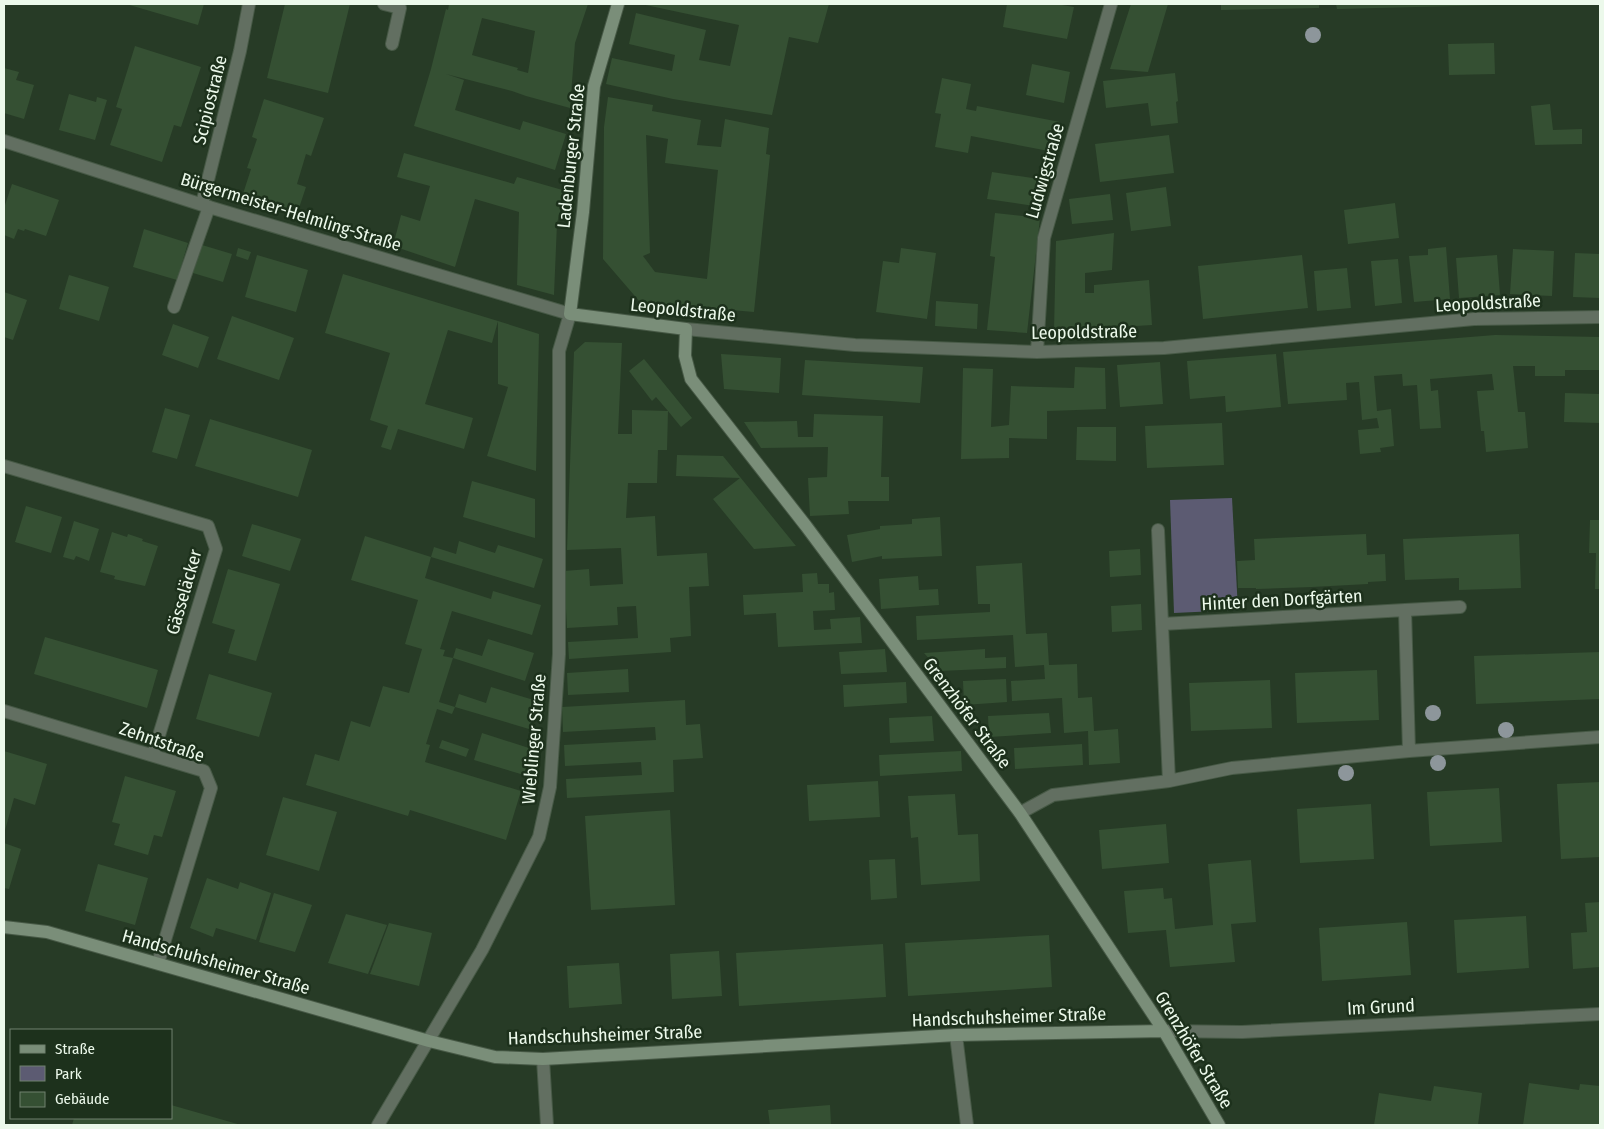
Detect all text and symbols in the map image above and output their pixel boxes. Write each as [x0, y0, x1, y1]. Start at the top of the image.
street label: Scipiostraße [188, 53, 232, 147]
street label: Ladenburger Straße [552, 83, 590, 229]
street label: Ludwigstraße [1021, 121, 1069, 221]
street label: Bürgermeister-Helmling-Straße [178, 168, 404, 256]
street label: Leopoldstraße [1435, 289, 1542, 317]
street label: Leopoldstraße [629, 294, 737, 326]
street label: Leopoldstraße [1031, 320, 1137, 344]
street label: Gässeläcker [161, 546, 207, 637]
street label: Hinter den Dorfgärten [1201, 585, 1363, 615]
street label: Grenzhöfer Straße [918, 653, 1016, 773]
street label: Wieblinger Straße [517, 673, 551, 805]
street label: Zehntstraße [117, 717, 208, 767]
street label: Handschuhsheimer Straße [120, 925, 313, 999]
street label: Grenzhöfer Straße [1150, 987, 1238, 1113]
street label: Im Grund [1347, 994, 1415, 1020]
street label: Handschuhsheimer Straße [911, 1003, 1107, 1031]
street label: Handschuhsheimer Straße [507, 1021, 703, 1049]
legend [10, 1029, 172, 1119]
text: Straße [55, 1040, 95, 1058]
text: Park [55, 1065, 82, 1083]
text: Gebäude [55, 1090, 110, 1108]

